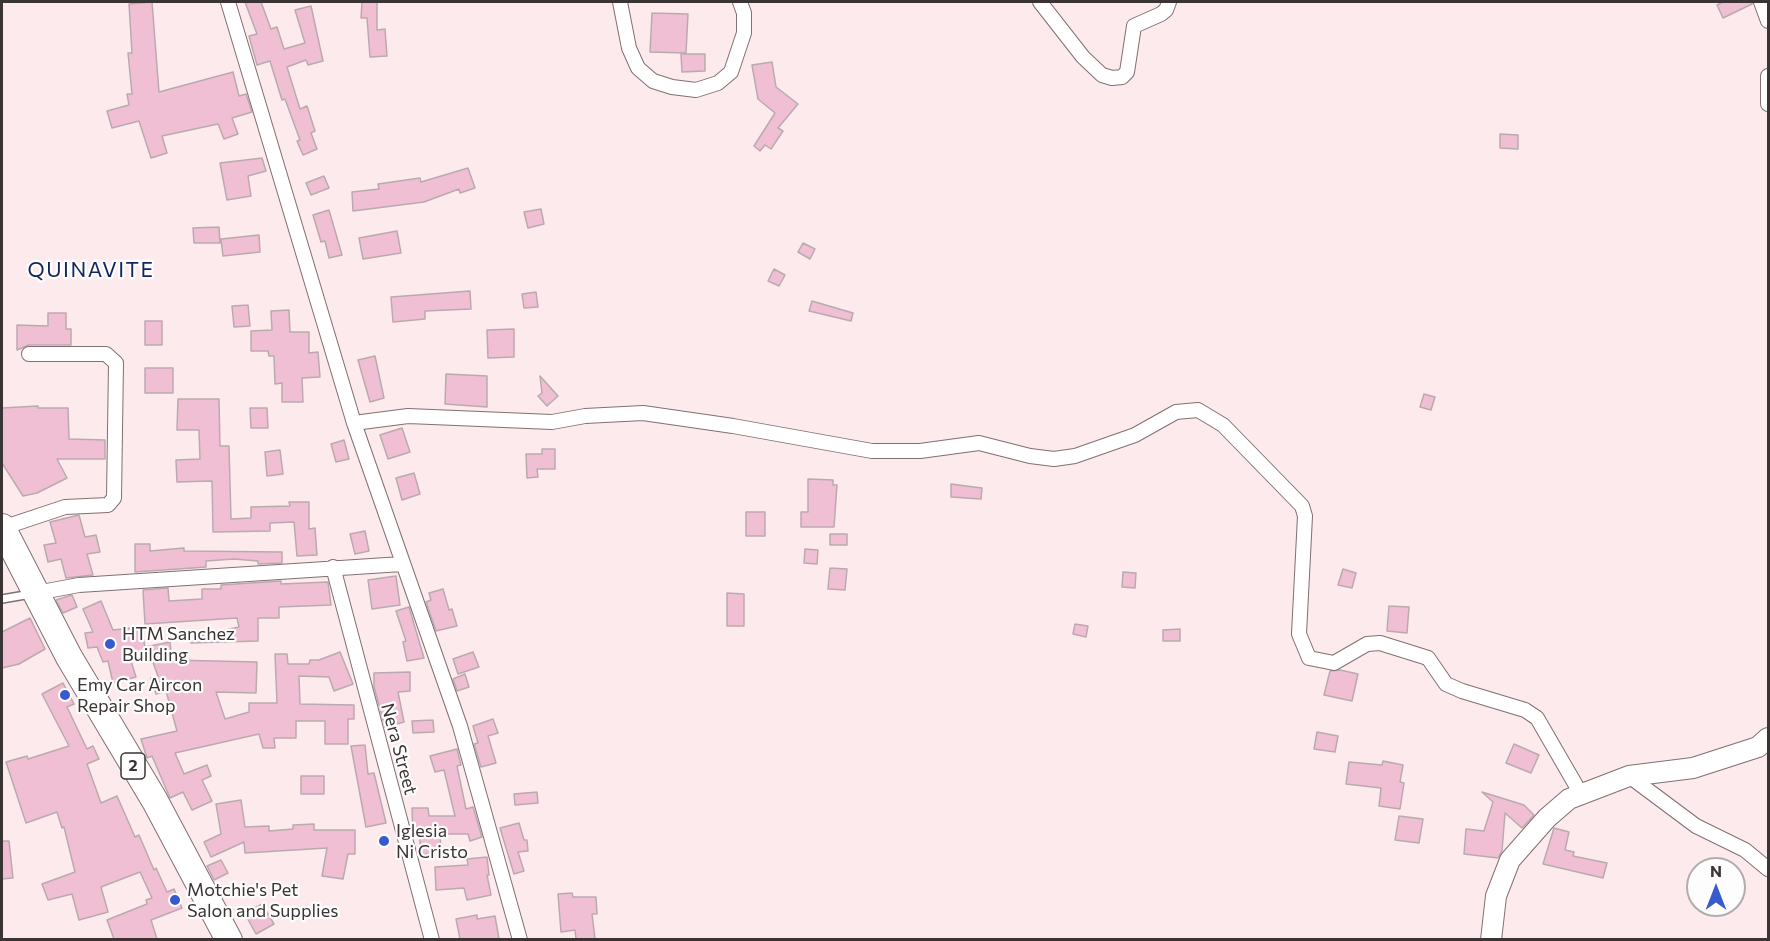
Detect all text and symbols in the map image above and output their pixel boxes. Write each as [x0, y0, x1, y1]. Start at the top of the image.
district label: QUINAVITE [28, 257, 154, 283]
place label: HTM Sanchez Building [122, 623, 235, 666]
marker: HTM Sanchez Building [103, 637, 117, 651]
place label: Emy Car Aircon Repair Shop [77, 674, 202, 716]
marker: Emy Car Aircon Repair Shop [58, 688, 72, 702]
street label: Nera Street [376, 701, 422, 797]
road number: 2 [121, 753, 145, 779]
place label: Iglesia Ni Cristo [396, 820, 468, 862]
marker: Iglesia Ni Cristo [377, 834, 391, 848]
north arrow [1686, 857, 1746, 917]
text: N [1710, 861, 1722, 880]
place label: Motchie's Pet Salon and Supplies [187, 879, 338, 922]
marker: Motchie's Pet Salon and Supplies [168, 893, 182, 907]

